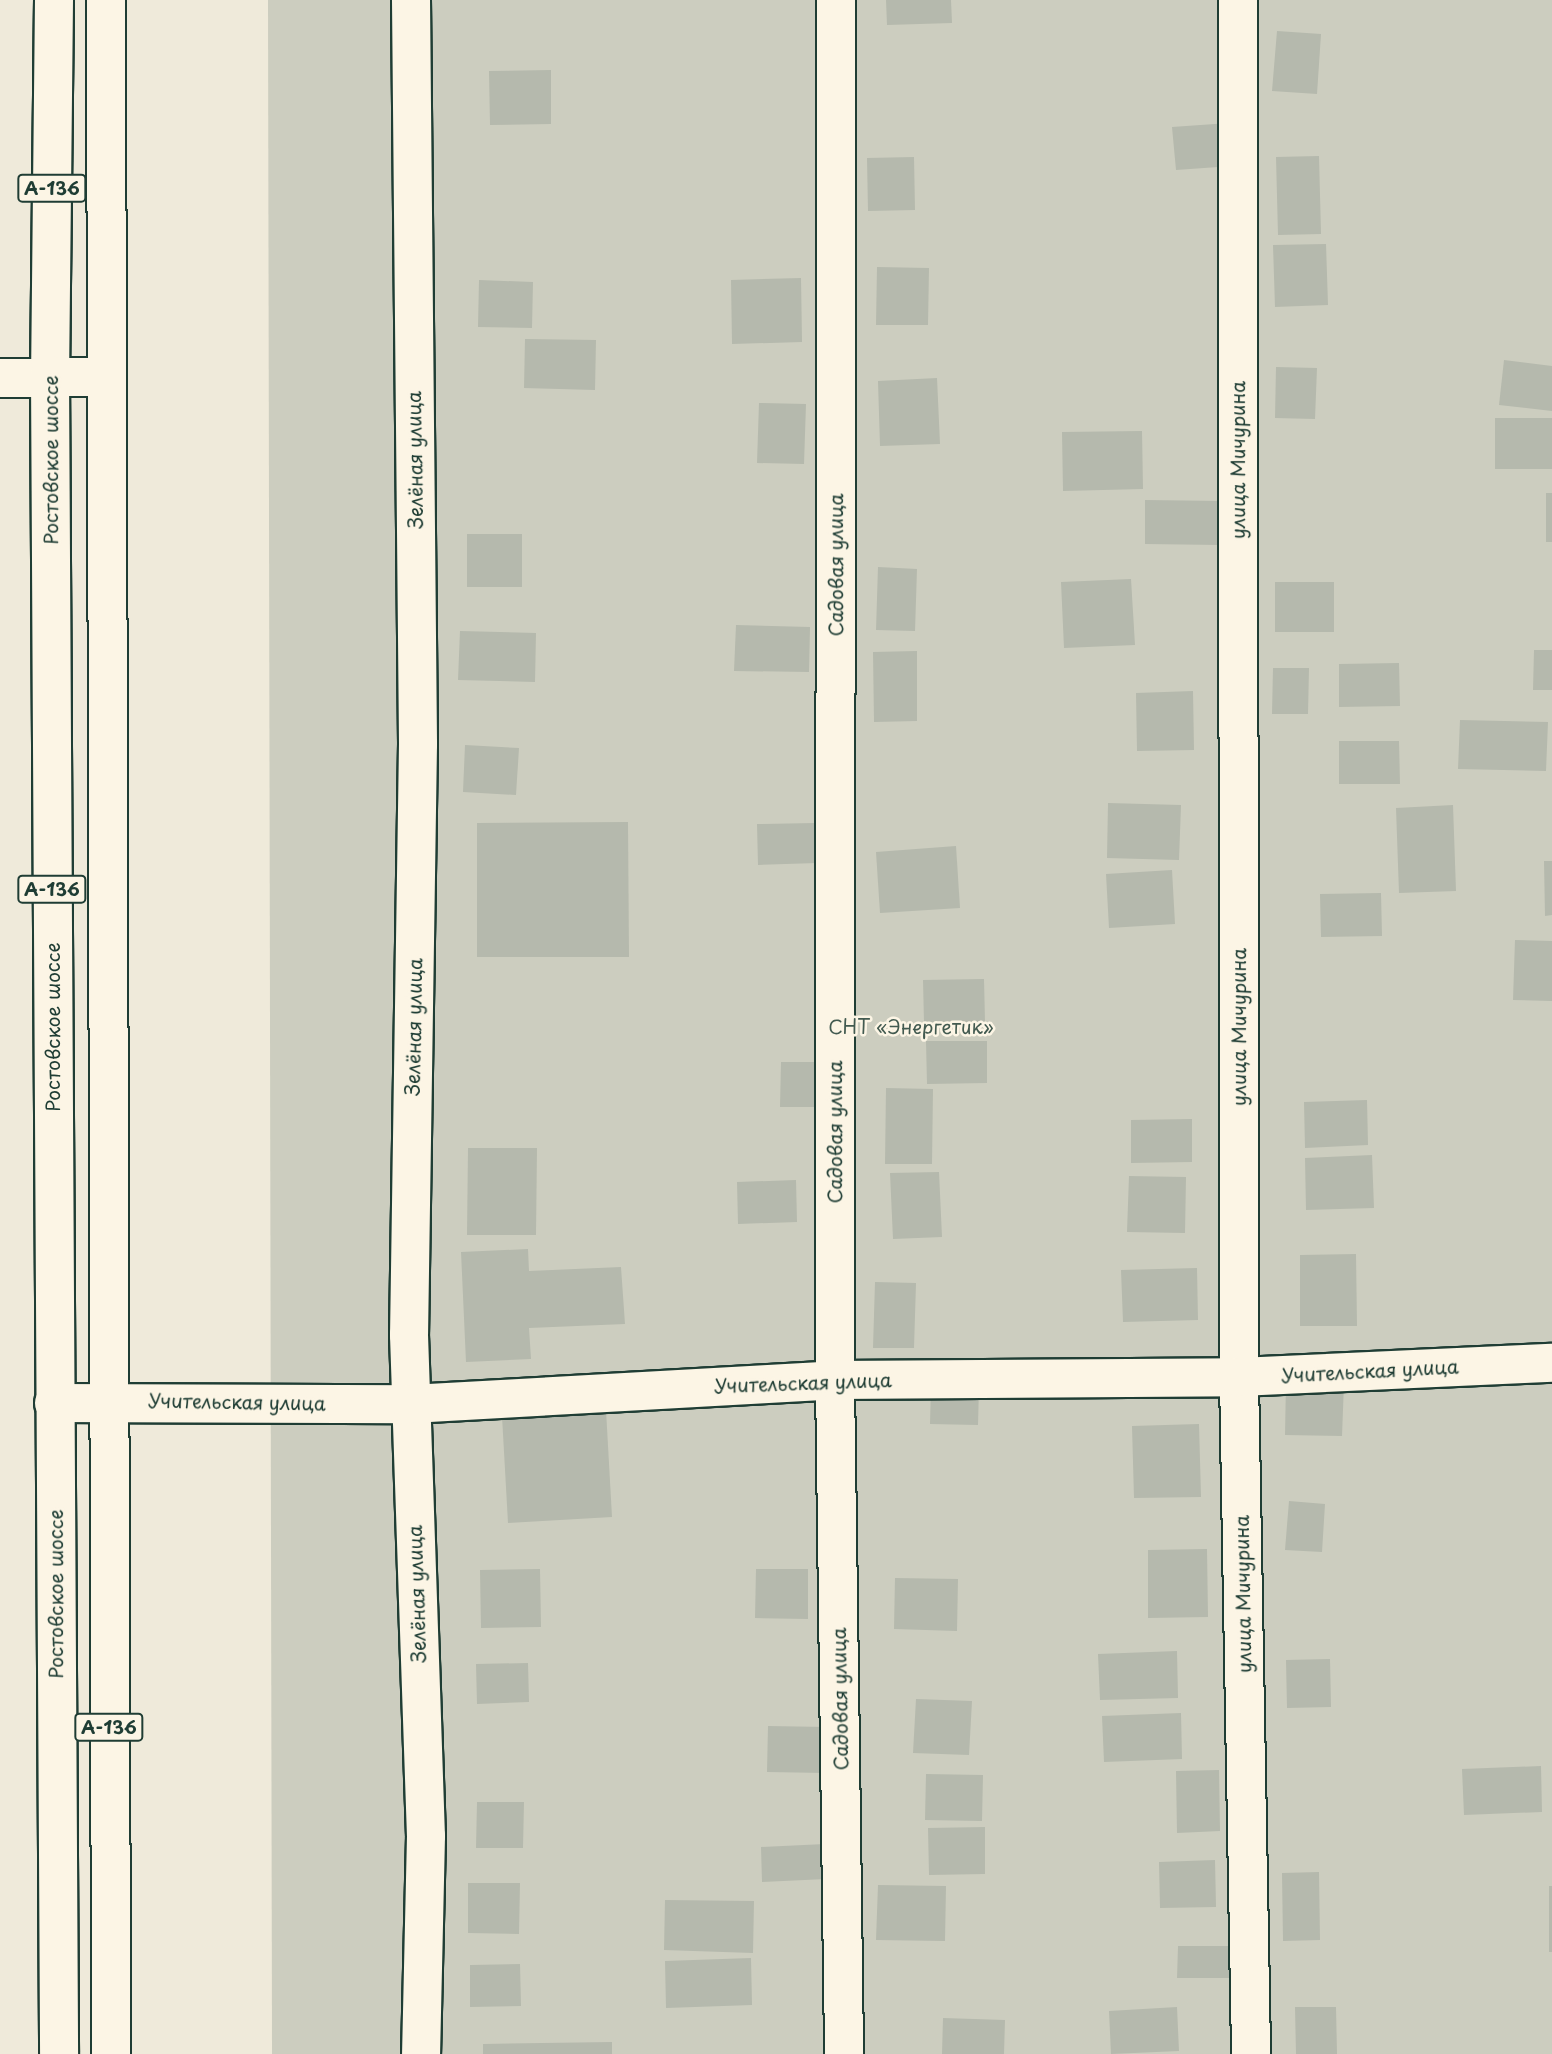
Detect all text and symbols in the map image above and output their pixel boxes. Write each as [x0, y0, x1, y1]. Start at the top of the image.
road number: А-136 [17, 174, 87, 202]
street label: Ростовское шоссе [40, 375, 62, 545]
street label: улица Мичурина [1227, 380, 1249, 540]
street label: Зелёная улица [402, 390, 428, 530]
street label: Садовая улица [825, 493, 847, 637]
road number: А-136 [17, 874, 87, 904]
street label: Ростовское шоссе [42, 942, 64, 1112]
street label: улица Мичурина [1228, 947, 1250, 1107]
street label: Зелёная улица [401, 957, 427, 1097]
park label: СНТ «Энергетик» [828, 1016, 994, 1038]
street label: Садовая улица [824, 1060, 846, 1204]
street label: Учительская улица [1280, 1355, 1460, 1387]
street label: Учительская улица [713, 1368, 893, 1398]
street label: Учительская улица [147, 1389, 327, 1415]
street label: Ростовское шоссе [45, 1509, 67, 1679]
street label: улица Мичурина [1230, 1514, 1256, 1674]
street label: Зелёная улица [403, 1524, 431, 1664]
street label: Садовая улица [827, 1627, 853, 1771]
road number: А-136 [74, 1712, 144, 1742]

